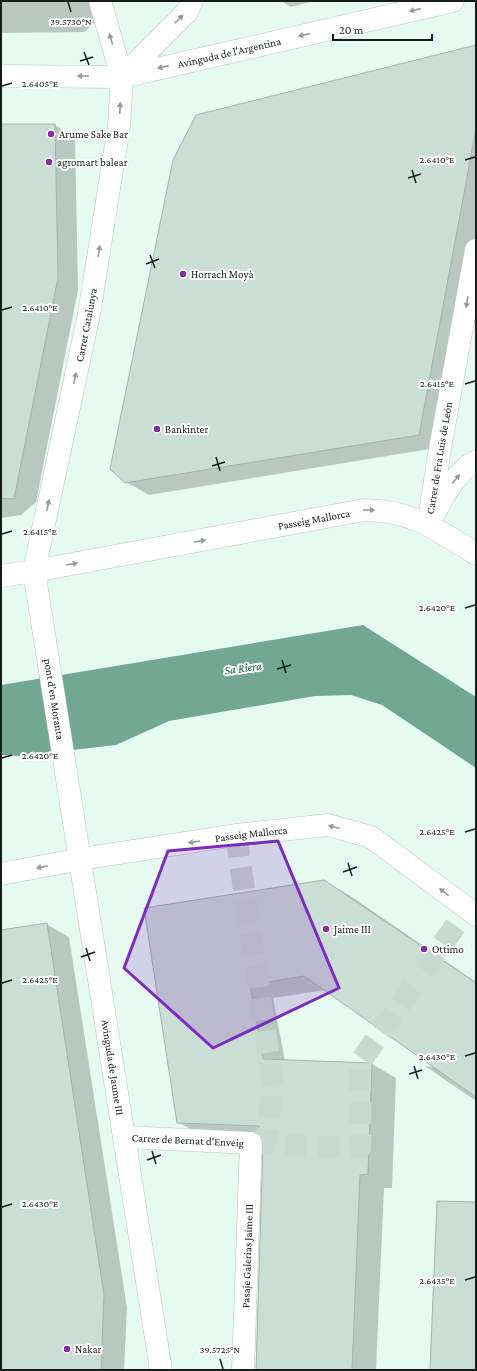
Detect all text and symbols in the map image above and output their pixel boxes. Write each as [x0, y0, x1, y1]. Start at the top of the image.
one-way arrow [409, 7, 421, 13]
one-way arrow [174, 14, 184, 24]
text: 39.5730°N [50, 16, 92, 27]
scale bar [333, 16, 432, 42]
text: 20 m [339, 23, 364, 37]
one-way arrow [298, 32, 310, 38]
one-way arrow [108, 33, 114, 45]
street label: Avinguda de l'Argentina [176, 35, 282, 70]
one-way arrow [157, 65, 170, 71]
one-way arrow [77, 73, 89, 80]
text: 2.6405°E [22, 78, 59, 89]
one-way arrow [117, 102, 124, 114]
place label: Arume Sake Bar [59, 128, 128, 140]
marker: Arume Sake Bar [46, 129, 56, 139]
text: 2.6410°E [419, 154, 455, 165]
place label: agromart balear [57, 156, 128, 169]
marker: agromart balear [44, 157, 54, 167]
one-way arrow [96, 245, 102, 257]
place label: Horrach Moyà [191, 268, 254, 281]
marker: Horrach Moyà [178, 269, 188, 279]
street label: Carrer Catalunya [73, 287, 100, 363]
one-way arrow [463, 296, 469, 308]
text: 2.6410°E [22, 302, 58, 313]
one-way arrow [73, 372, 79, 385]
text: 2.6415°E [420, 378, 455, 389]
street label: Carrer de Fra Luis de León [424, 401, 454, 515]
place label: Bankinter [165, 423, 208, 435]
marker: Bankinter [152, 424, 162, 434]
one-way arrow [452, 474, 461, 485]
one-way arrow [46, 499, 52, 512]
street label: Passeig Mallorca [277, 507, 351, 532]
one-way arrow [363, 507, 376, 513]
text: 2.6415°E [23, 526, 58, 537]
one-way arrow [194, 537, 206, 543]
one-way arrow [66, 561, 79, 567]
text: 2.6420°E [419, 602, 456, 613]
street label: pont d'en Moranta [41, 658, 67, 741]
water label: Sa Riera [223, 658, 263, 678]
text: 2.6420°E [22, 750, 59, 761]
street label: Passeig Mallorca [214, 823, 288, 844]
one-way arrow [328, 823, 340, 829]
text: 2.6425°E [419, 826, 455, 837]
one-way arrow [188, 839, 200, 845]
one-way arrow [36, 864, 49, 870]
one-way arrow [439, 888, 450, 896]
place label: Jaime III [333, 923, 371, 936]
marker: Jaime III [321, 924, 331, 934]
place label: Ottimo [432, 943, 464, 955]
marker: Ottimo [419, 944, 429, 954]
text: 2.6425°E [22, 974, 58, 985]
street label: Avinguda de Jaume III [99, 1019, 126, 1116]
text: 2.6430°E [419, 1051, 456, 1062]
street label: Carrer de Bernat d'Enveig [131, 1131, 245, 1150]
text: 2.6430°E [22, 1198, 59, 1209]
street label: Pasaje Galerias Jaime III [239, 1204, 256, 1308]
text: 2.6435°E [419, 1275, 455, 1286]
place label: Nakar [75, 1343, 102, 1355]
marker: Nakar [62, 1344, 72, 1354]
text: 39.5725°N [200, 1344, 241, 1355]

